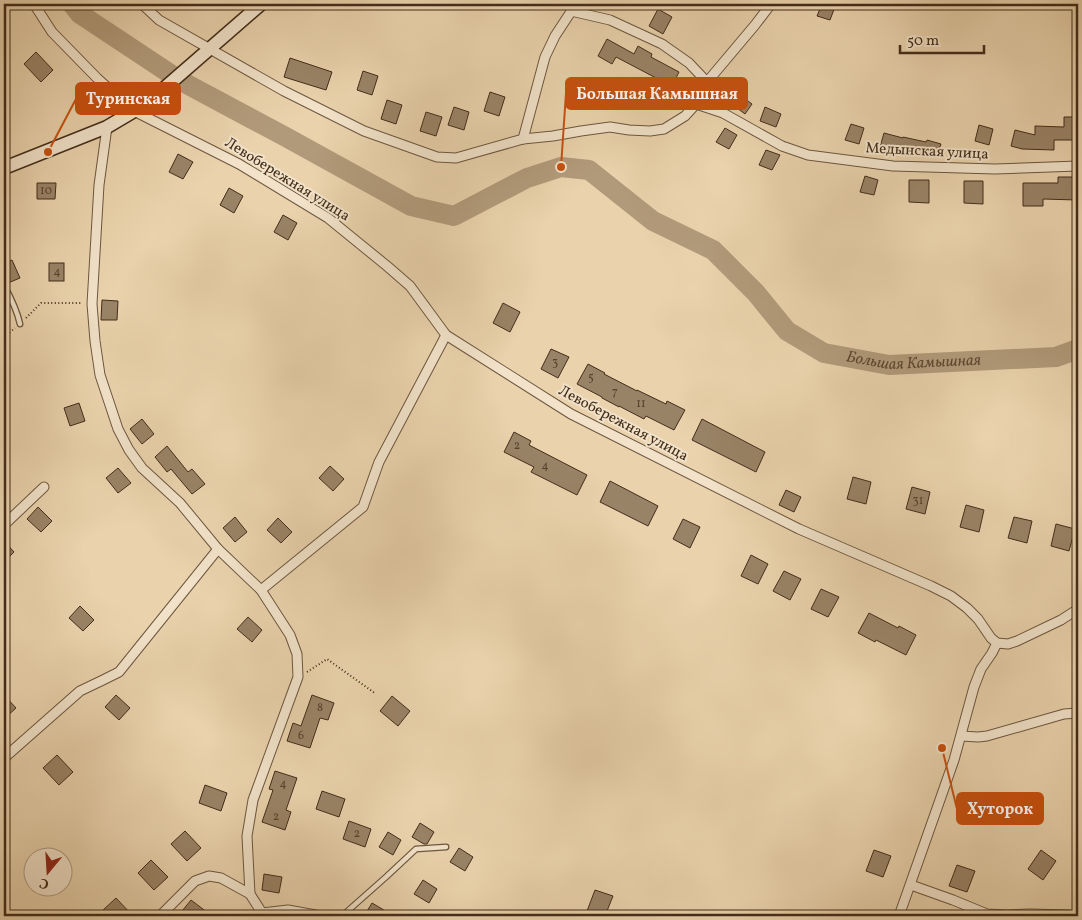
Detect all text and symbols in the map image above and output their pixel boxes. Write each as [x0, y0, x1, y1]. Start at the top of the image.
scale bar [900, 22, 983, 54]
text: 50 m [907, 31, 939, 52]
callout: Большая Камышная [566, 78, 747, 109]
callout: Туринская [76, 83, 180, 114]
text: Большая Камышная [576, 84, 738, 106]
text: Туринская [86, 89, 170, 111]
street label: Левобережная улица [220, 133, 354, 227]
street label: Медынская улица [865, 138, 989, 166]
house number: 10 [40, 183, 52, 199]
house number: 4 [53, 264, 61, 280]
water label: Большая Камышная [845, 346, 981, 376]
house number: 3 [552, 355, 558, 371]
house number: 5 [588, 370, 594, 386]
street label: Левобережная улица [554, 381, 692, 467]
house number: 7 [612, 384, 618, 400]
house number: 11 [636, 396, 646, 412]
house number: 2 [514, 438, 520, 454]
house number: 4 [541, 458, 549, 474]
house number: 31 [913, 493, 923, 509]
house number: 8 [317, 700, 323, 716]
house number: 6 [298, 728, 304, 744]
house number: 4 [279, 776, 287, 792]
callout: Хуторок [957, 793, 1043, 824]
text: Хуторок [967, 799, 1033, 821]
house number: 2 [273, 809, 279, 825]
house number: 2 [354, 826, 360, 842]
north arrow [22, 848, 72, 898]
text: С [37, 873, 52, 893]

